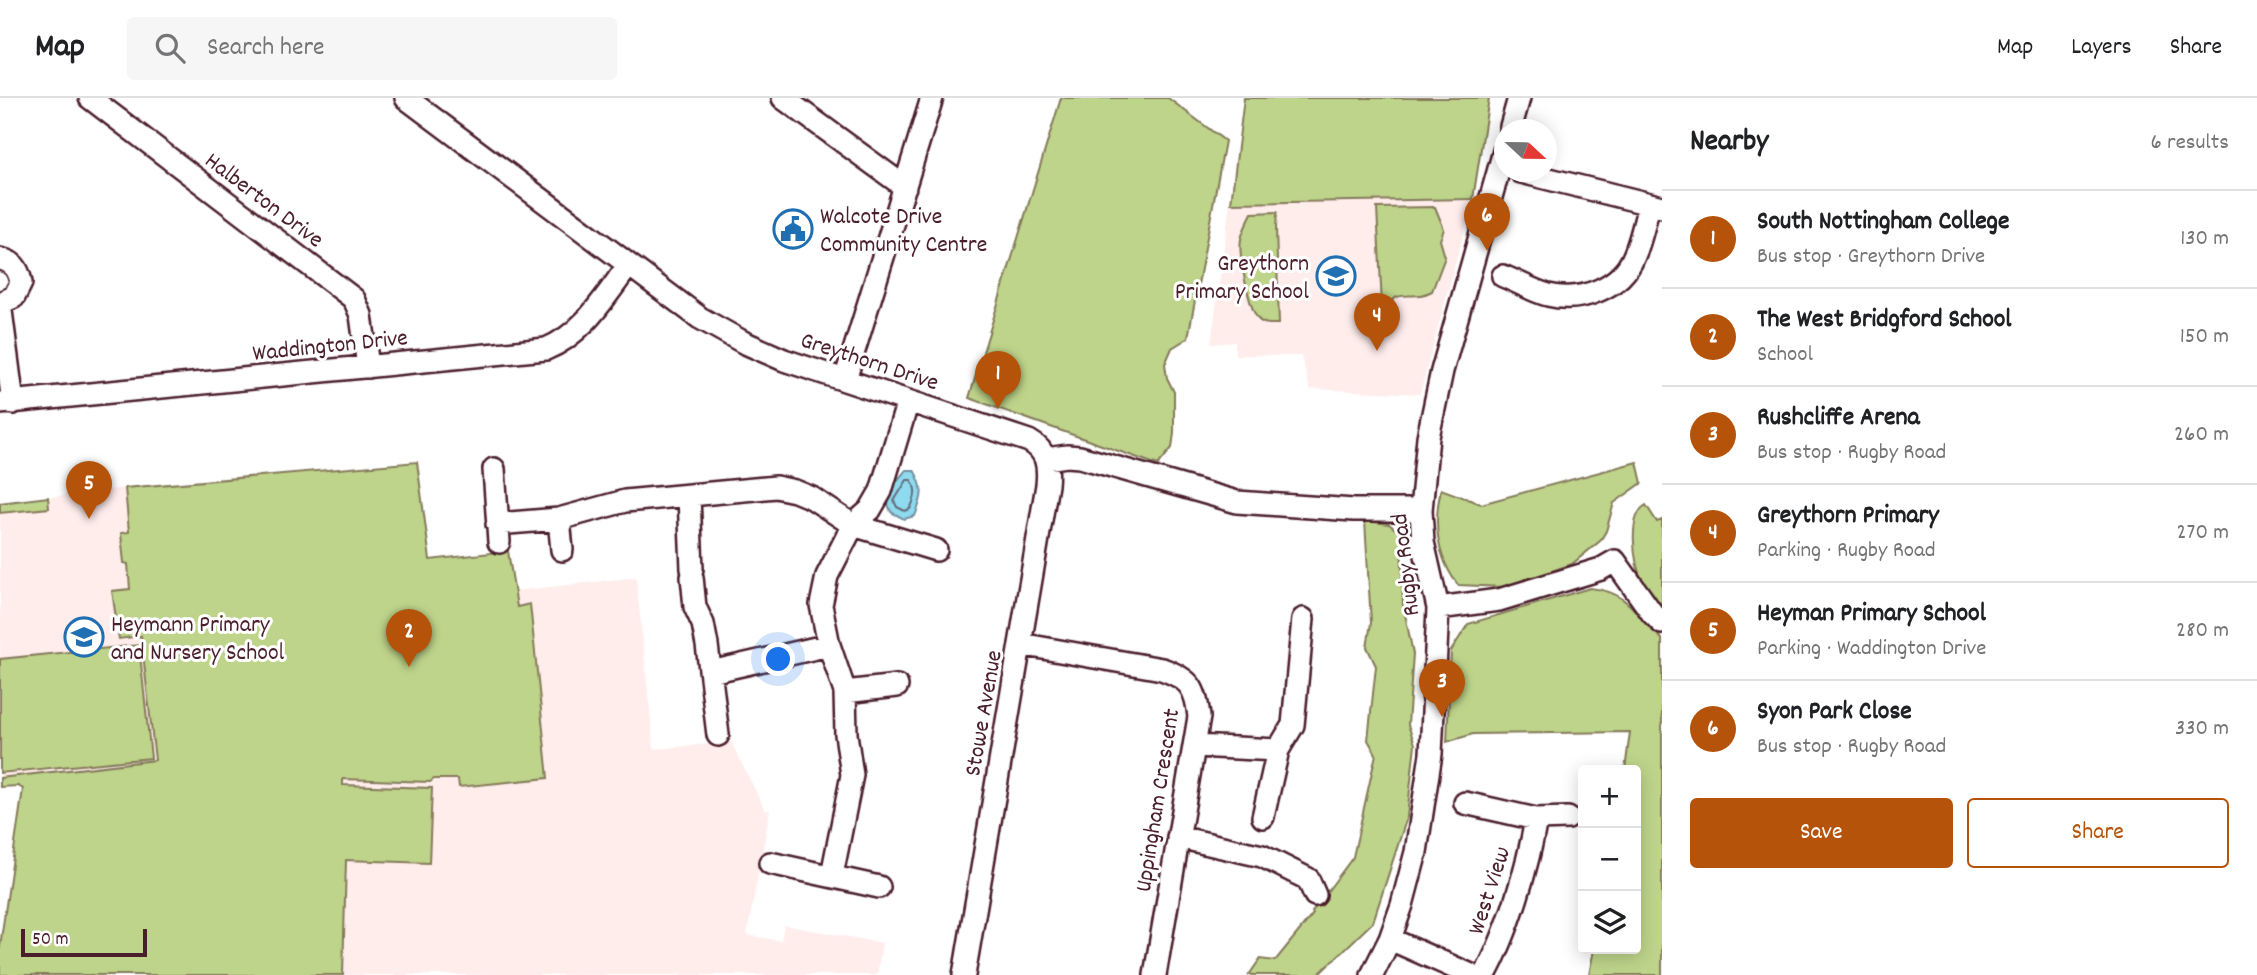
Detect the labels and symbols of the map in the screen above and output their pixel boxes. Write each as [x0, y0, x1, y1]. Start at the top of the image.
north arrow [1494, 119, 1557, 182]
street label: Halberton Drive [196, 145, 330, 258]
pin: 6 [1464, 193, 1510, 251]
place label: Walcote Drive Community Centre [820, 201, 987, 263]
public building icon: Walcote Drive Community Centre [772, 208, 814, 250]
place label: Greythorn Primary School [1175, 248, 1309, 310]
school or university icon: Greythorn Primary School [1315, 255, 1357, 297]
pin: 4 [1354, 293, 1400, 351]
street label: Waddington Drive [251, 322, 410, 372]
street label: Greythorn Drive [796, 325, 943, 401]
pin: 1 [975, 351, 1021, 409]
pin: 5 [66, 461, 112, 519]
street label: Rugby Road [1384, 511, 1430, 618]
place label: Heymann Primary and Nursery School [111, 609, 285, 671]
pin: 2 [386, 609, 432, 667]
school or university icon: Heymann Primary and Nursery School [63, 616, 105, 658]
your location [761, 642, 795, 676]
street label: Stowe Avenue [957, 648, 1013, 779]
pin: 3 [1419, 659, 1465, 717]
street label: Uppingham Crescent [1128, 706, 1190, 895]
street label: West View [1461, 843, 1521, 939]
scale bar [21, 926, 147, 958]

